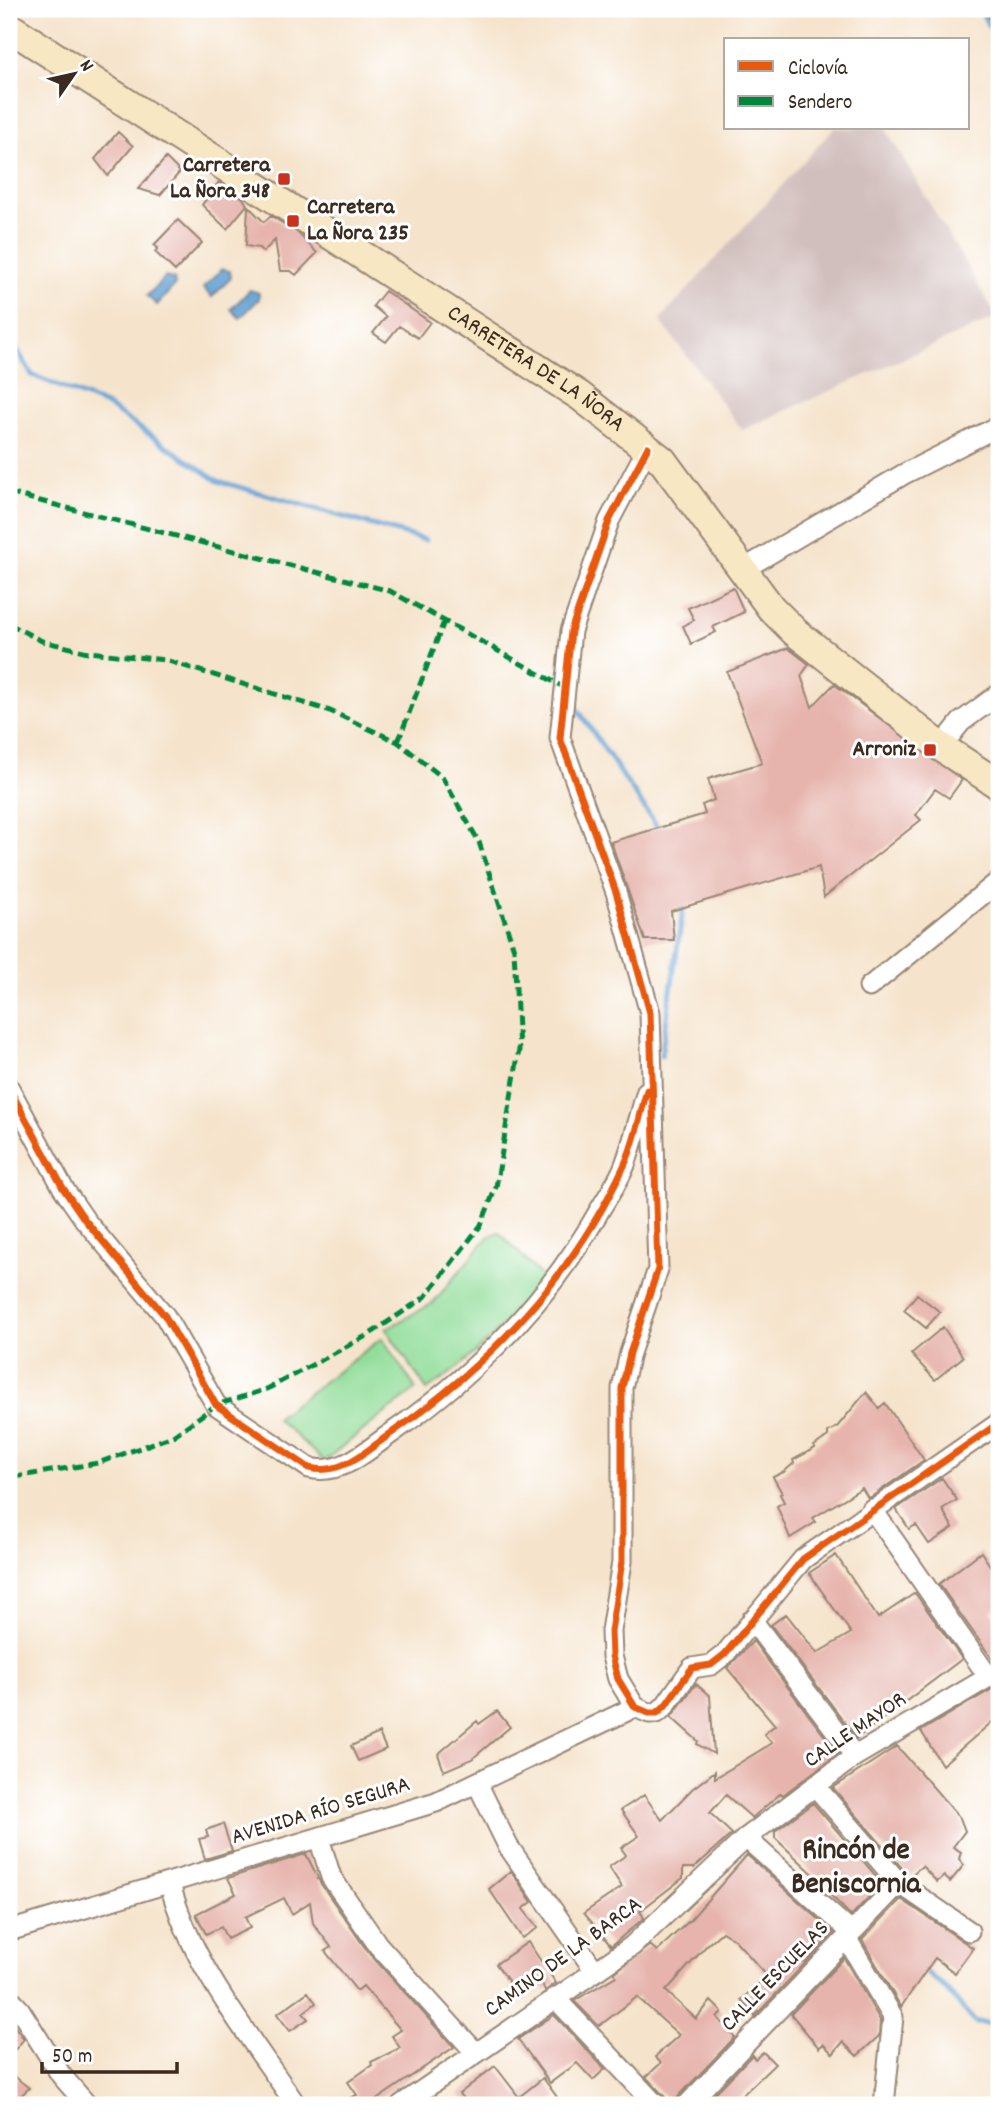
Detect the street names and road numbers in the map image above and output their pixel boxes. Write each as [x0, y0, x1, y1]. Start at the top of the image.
street label: CARRETERA DE LA ÑORA [440, 298, 631, 441]
street label: CALLE MAYOR [798, 1685, 914, 1777]
street label: AVENIDA RÍO SEGURA [228, 1769, 414, 1855]
street label: CAMINO DE LA BARCA [478, 1889, 650, 2027]
street label: CALLE ESCUELAS [714, 1914, 838, 2040]

